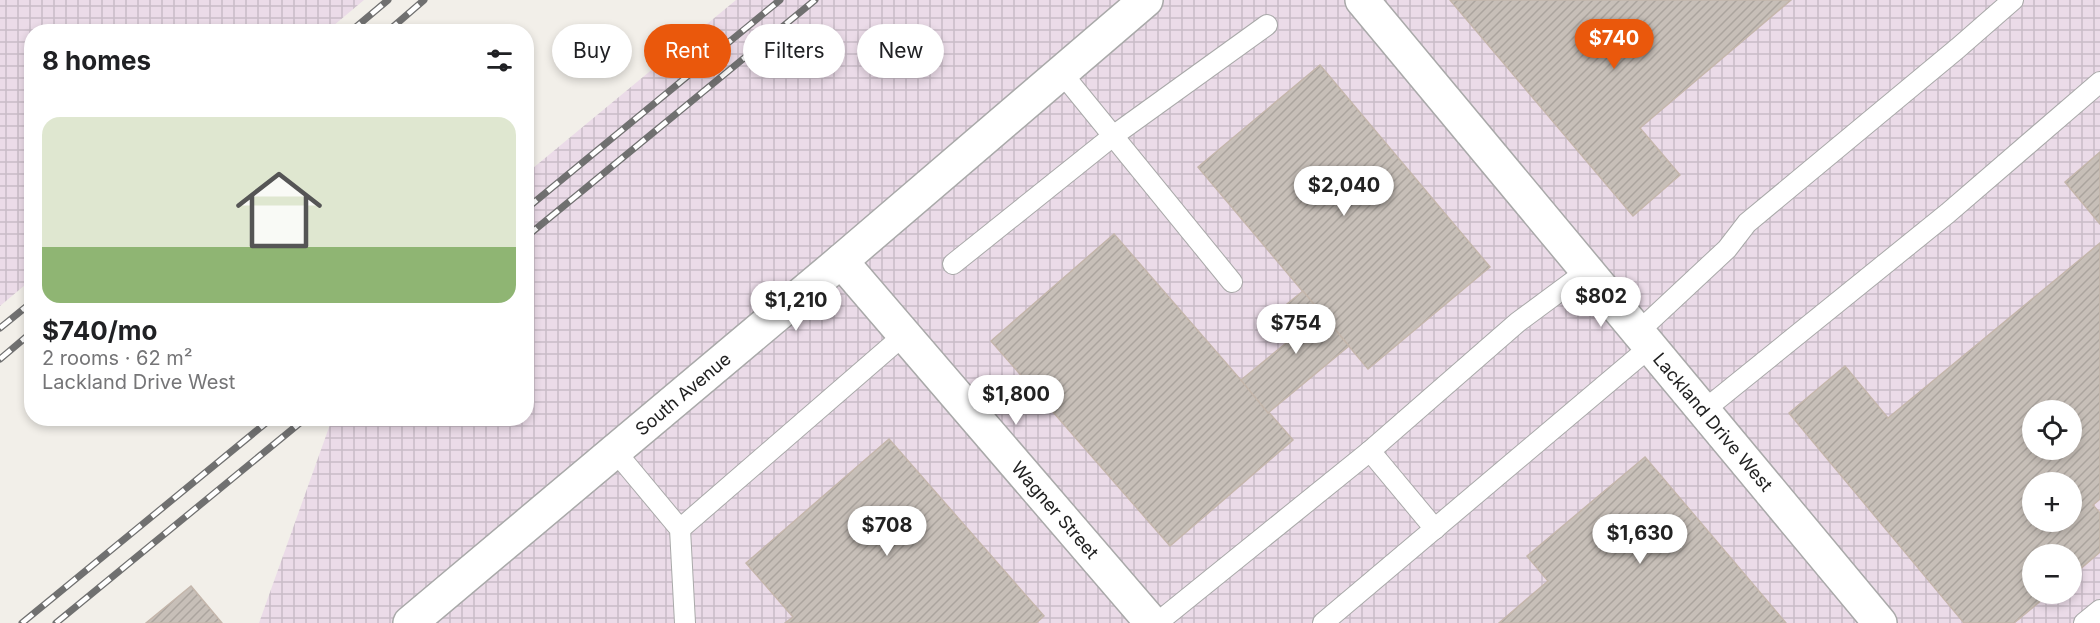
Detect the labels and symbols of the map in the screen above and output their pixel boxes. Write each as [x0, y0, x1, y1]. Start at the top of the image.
pin: $740 [1578, 19, 1650, 70]
pin: $2,040 [1295, 166, 1393, 217]
pin: $802 [1565, 277, 1637, 328]
pin: $1,210 [747, 281, 845, 332]
pin: $754 [1260, 304, 1332, 355]
street label: South Avenue [631, 348, 735, 440]
street label: Lackland Drive West [1649, 349, 1777, 496]
pin: $1,800 [967, 375, 1065, 426]
street label: Wagner Street [1007, 457, 1103, 563]
pin: $708 [851, 506, 923, 557]
pin: $1,630 [1591, 514, 1689, 565]

